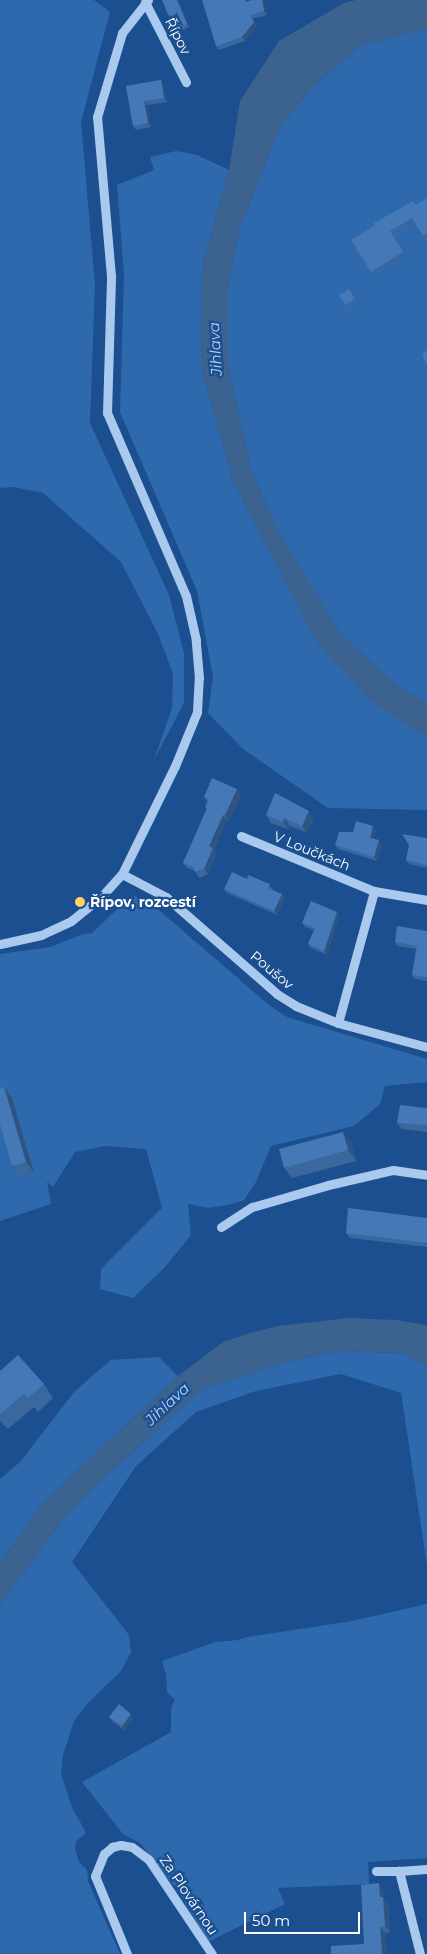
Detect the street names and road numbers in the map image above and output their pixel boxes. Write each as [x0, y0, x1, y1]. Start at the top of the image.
street label: Řípov [162, 15, 194, 57]
street label: V Loučkách [271, 828, 353, 874]
street label: Poušov [247, 947, 297, 993]
street label: Za Plovárnou [156, 1852, 222, 1938]

